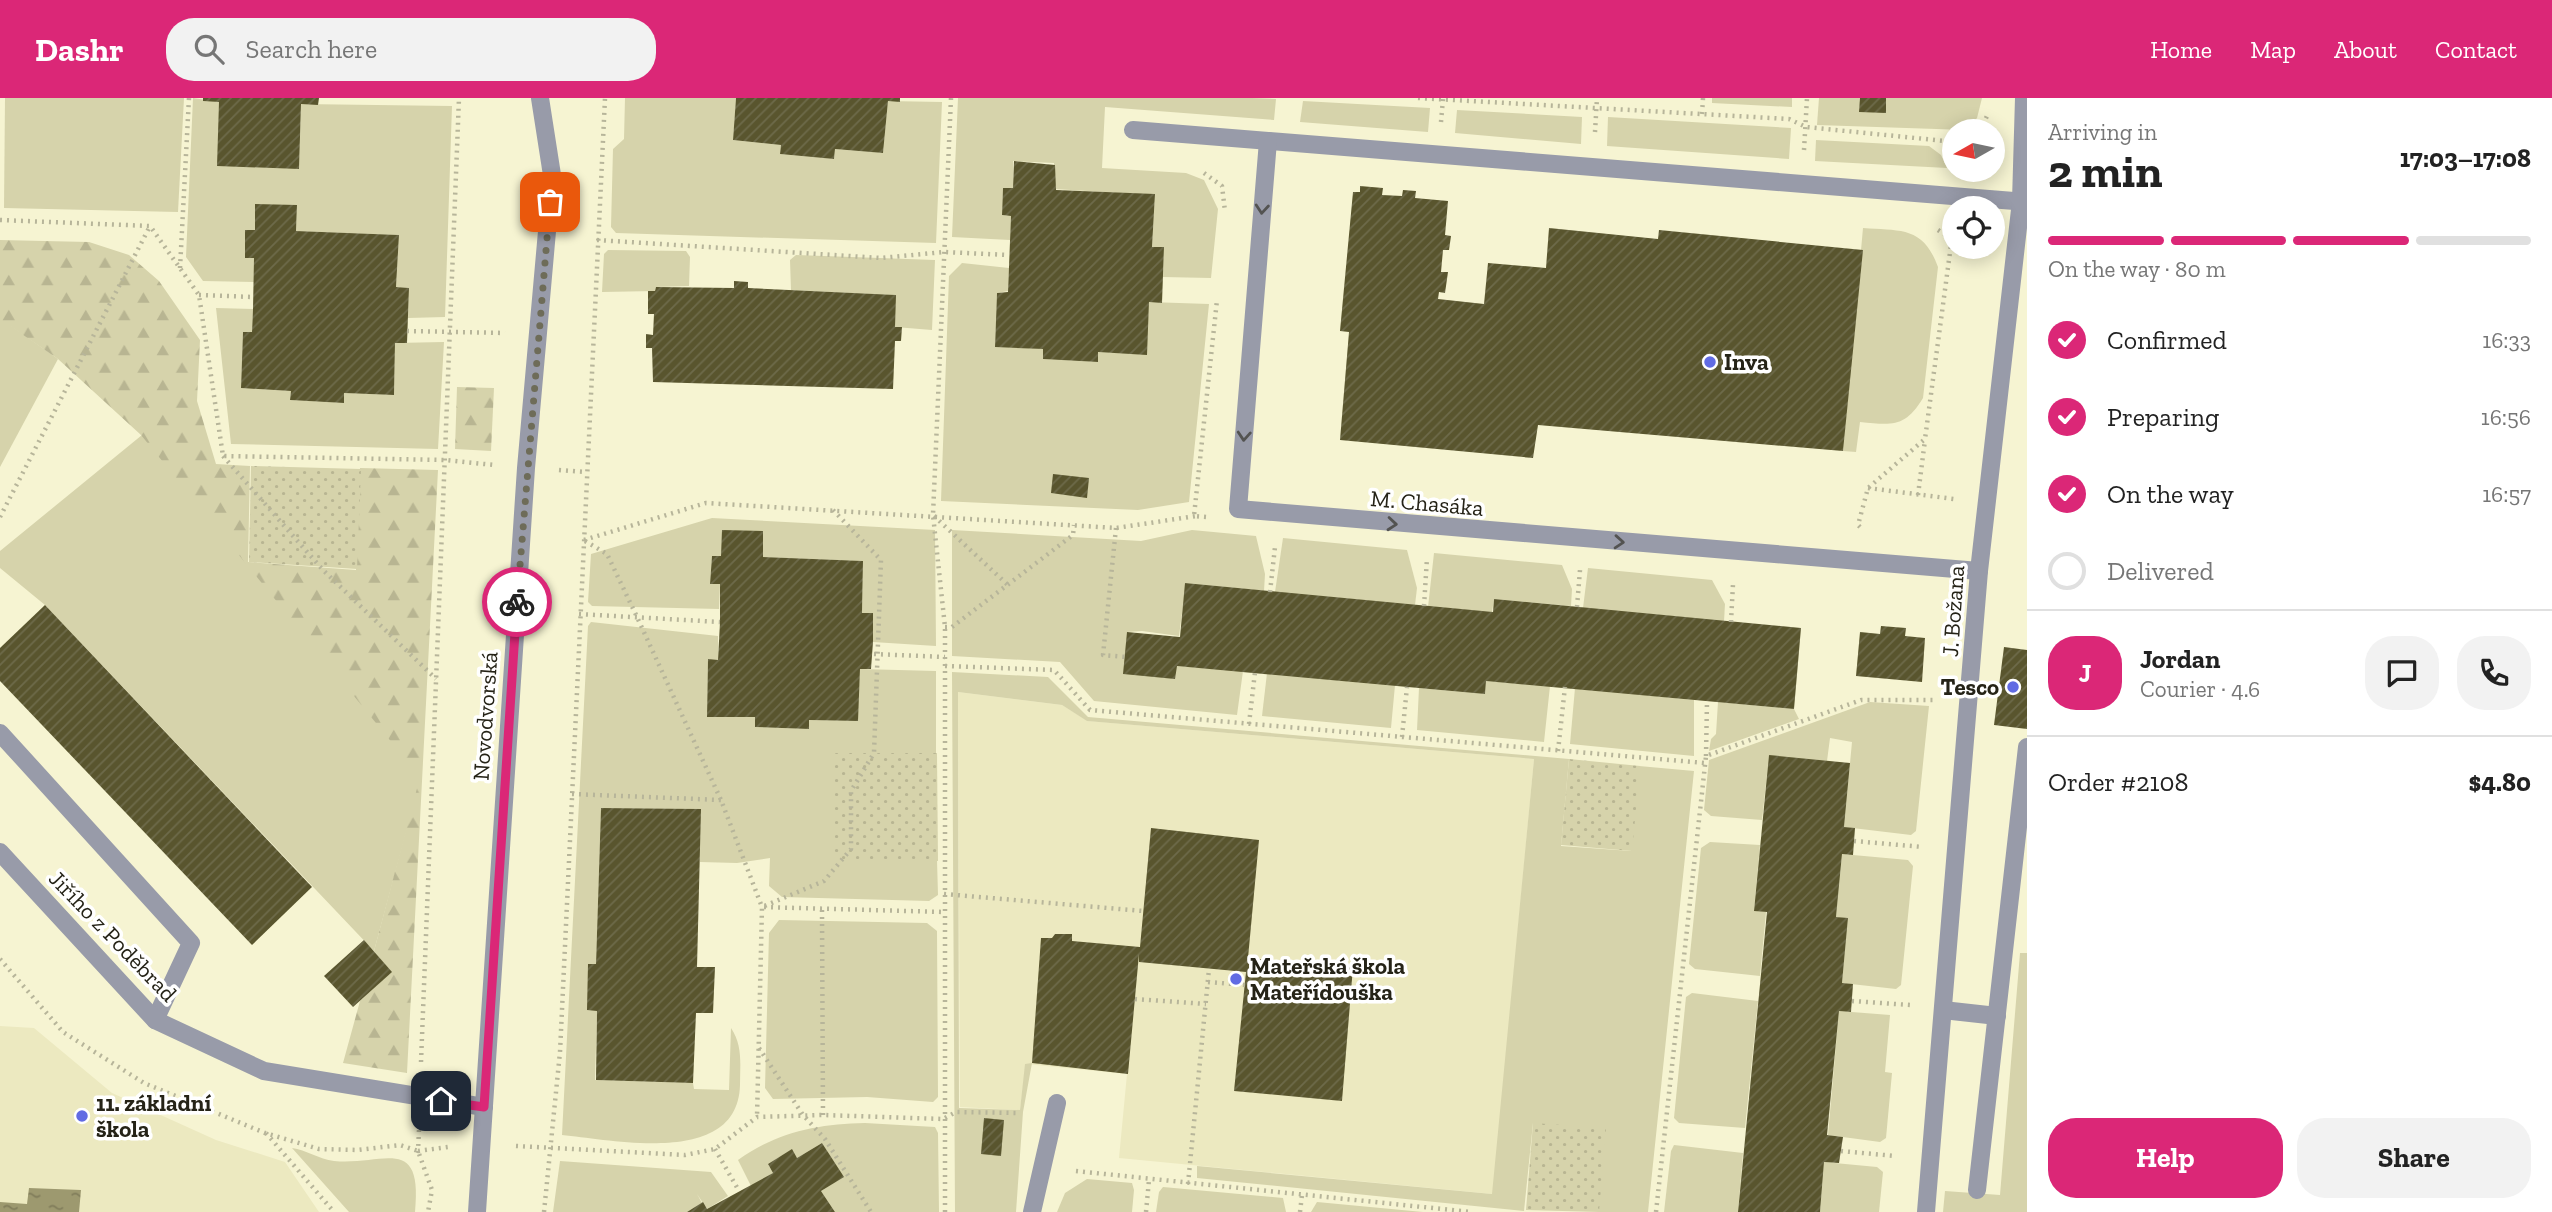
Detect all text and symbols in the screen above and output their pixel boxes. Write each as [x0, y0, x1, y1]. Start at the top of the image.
search box [166, 18, 656, 81]
text: Dashr [35, 30, 124, 69]
icon: search [190, 30, 228, 68]
text: Search here [246, 33, 377, 65]
text: Home [2150, 35, 2212, 64]
text: Map [2250, 35, 2296, 64]
text: About [2334, 35, 2397, 64]
text: Contact [2435, 35, 2517, 64]
text: Arriving in [2048, 118, 2157, 146]
north arrow [1942, 119, 2006, 182]
map controls [1942, 119, 2005, 259]
text: 17:03–17:08 [2400, 142, 2531, 174]
text: 2 min [2048, 144, 2163, 199]
pin [520, 172, 580, 232]
icon: bag [531, 183, 569, 221]
button: locate [1942, 196, 2005, 259]
one-way arrow [1255, 204, 1270, 215]
text: On the way · 80 m [2048, 255, 2226, 283]
icon: check [2048, 321, 2086, 359]
text: Confirmed [2107, 324, 2227, 356]
text: 16:33 [2482, 326, 2531, 354]
place label: Inva [1724, 348, 1769, 376]
marker: Inva [1702, 354, 1718, 370]
icon: check [2048, 398, 2086, 436]
text: Preparing [2107, 401, 2219, 433]
text: 16:56 [2481, 403, 2531, 431]
one-way arrow [1237, 431, 1252, 442]
icon: check [2048, 475, 2086, 513]
text: On the way [2107, 478, 2234, 510]
text: 16:57 [2482, 480, 2531, 508]
street label: M. Chasáka [1369, 484, 1485, 522]
one-way arrow [1387, 516, 1398, 531]
one-way arrow [1613, 535, 1624, 550]
text: Delivered [2107, 555, 2214, 587]
street label: J. Božana [1936, 564, 1970, 658]
courier [482, 567, 552, 637]
icon: bike [498, 583, 536, 621]
button: chat [2365, 636, 2439, 710]
button: phone [2457, 636, 2531, 710]
text: Jordan [2140, 643, 2220, 675]
street label: Novodvorská [467, 651, 503, 781]
text: J [2079, 657, 2091, 689]
place label: Tesco [1941, 673, 1999, 701]
text: Courier · 4.6 [2140, 675, 2260, 703]
marker: Tesco [2005, 679, 2021, 695]
text: Order #2108 [2048, 766, 2189, 798]
text: $4.80 [2468, 766, 2531, 798]
street label: Jiřího z Poděbrad [43, 864, 183, 1008]
place label: Mateřská škola Mateřídouška [1250, 952, 1406, 1006]
marker: Mateřská škola Mateřídouška [1228, 971, 1244, 987]
pin [411, 1071, 471, 1131]
icon: home [422, 1082, 460, 1120]
place label: 11. základní škola [96, 1089, 211, 1143]
marker: 11. základní škola [74, 1108, 90, 1124]
button: Help [2048, 1118, 2283, 1198]
button: Share [2297, 1118, 2531, 1198]

